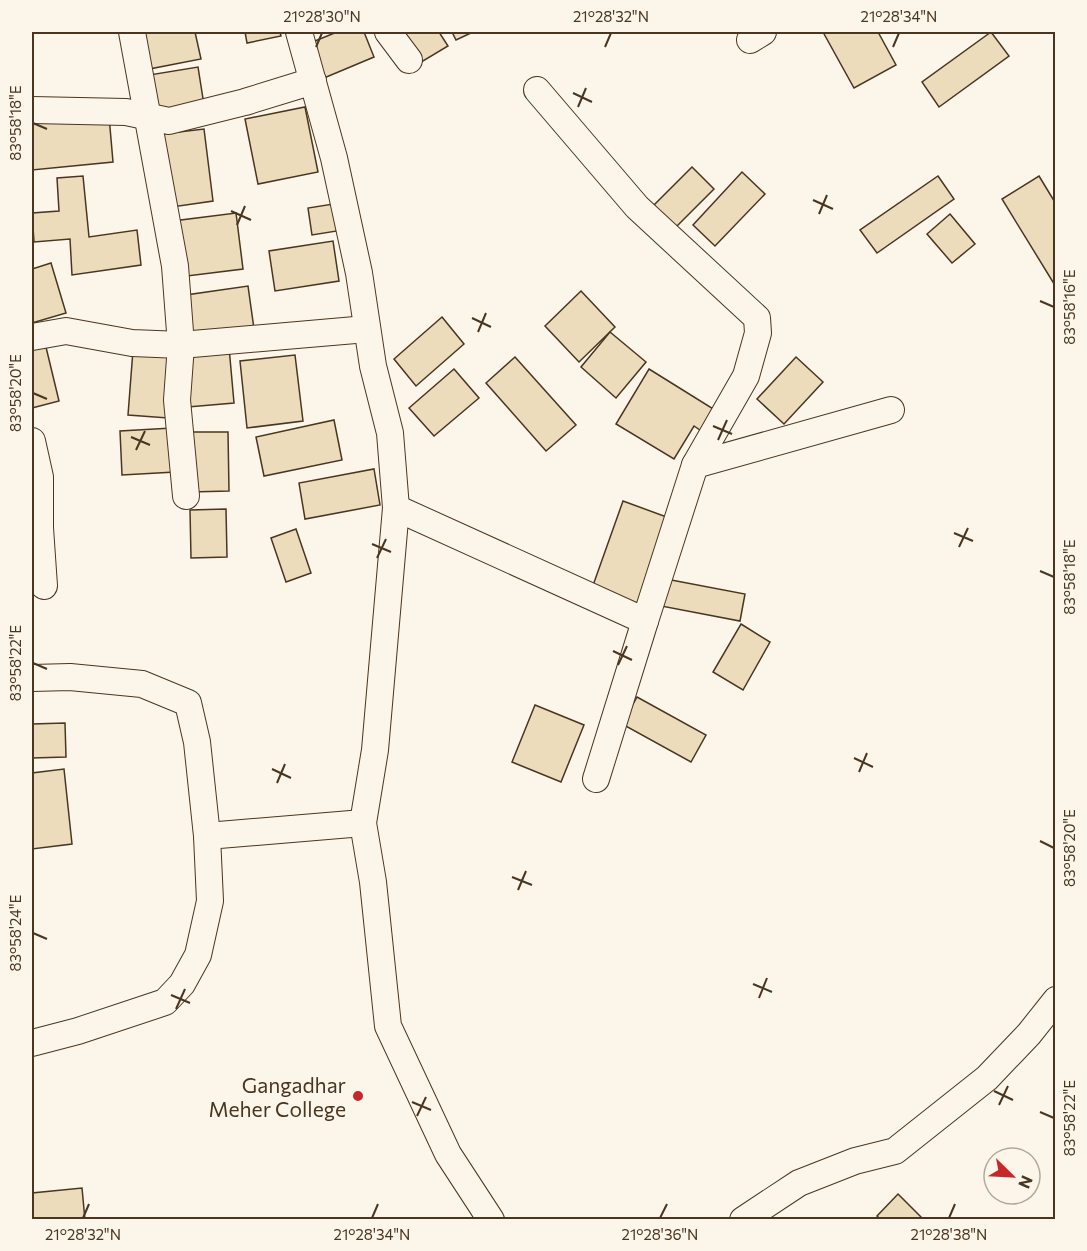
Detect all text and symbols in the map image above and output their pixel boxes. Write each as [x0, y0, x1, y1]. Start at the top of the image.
text: 21°28'30"N [283, 7, 361, 25]
text: 21°28'32"N [573, 7, 649, 25]
text: 21°28'34"N [861, 7, 937, 25]
text: 83°58'18"E [6, 85, 24, 161]
text: 83°58'16"E [1060, 269, 1078, 345]
text: 83°58'20"E [6, 354, 24, 432]
text: 83°58'18"E [1060, 539, 1078, 615]
text: 83°58'22"E [6, 625, 24, 701]
text: 83°58'20"E [1060, 809, 1078, 887]
text: 83°58'24"E [6, 894, 24, 971]
place label: Gangadhar Meher College [208, 1072, 346, 1121]
text: 83°58'22"E [1060, 1080, 1078, 1156]
marker: Gangadhar Meher College [351, 1089, 365, 1103]
north arrow [982, 1146, 1042, 1206]
text: N [1015, 1173, 1037, 1192]
text: 21°28'32"N [45, 1225, 121, 1243]
text: 21°28'34"N [334, 1225, 410, 1243]
text: 21°28'36"N [622, 1225, 698, 1243]
text: 21°28'38"N [911, 1225, 987, 1243]

